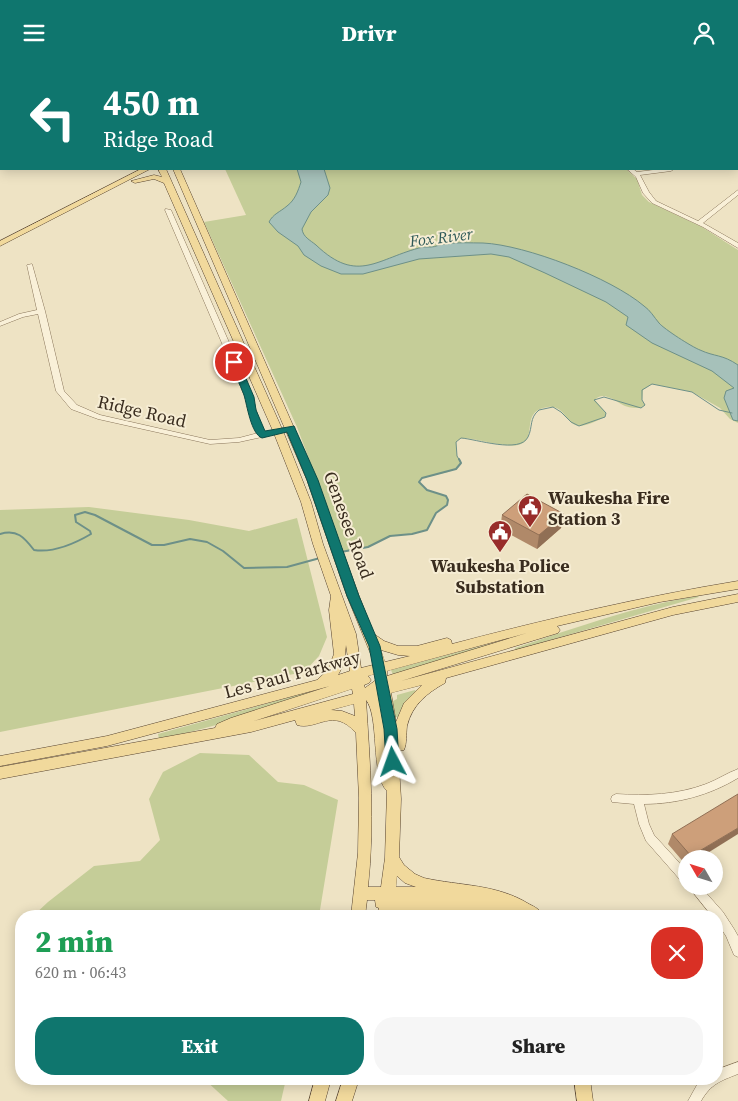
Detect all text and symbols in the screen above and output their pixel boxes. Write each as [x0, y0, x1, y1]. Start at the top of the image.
text: Drivr [342, 18, 396, 48]
icon: menu [20, 19, 48, 47]
icon: person [690, 19, 718, 47]
text: 450 m [103, 79, 199, 127]
icon: left [20, 85, 85, 150]
text: Ridge Road [103, 124, 214, 154]
water label: Fox River [407, 222, 475, 252]
pin [213, 341, 255, 383]
icon: arrive [220, 348, 248, 376]
street label: Ridge Road [95, 389, 189, 433]
street label: Genesee Road [318, 468, 380, 582]
place label: Waukesha Fire Station 3 [548, 485, 670, 531]
public building icon: Waukesha Fire Station 3 [517, 494, 543, 528]
public building icon: Waukesha Police Substation [487, 519, 513, 553]
place label: Waukesha Police Substation [430, 553, 570, 599]
street label: Les Paul Parkway [221, 644, 364, 704]
position arrow [366, 735, 418, 787]
north arrow [678, 850, 722, 895]
map controls [678, 850, 723, 895]
text: 2 min [35, 921, 113, 962]
button: close [651, 927, 703, 979]
text: 620 m · 06:43 [35, 961, 126, 983]
button: Exit [35, 1017, 364, 1075]
button: Share [374, 1017, 703, 1075]

